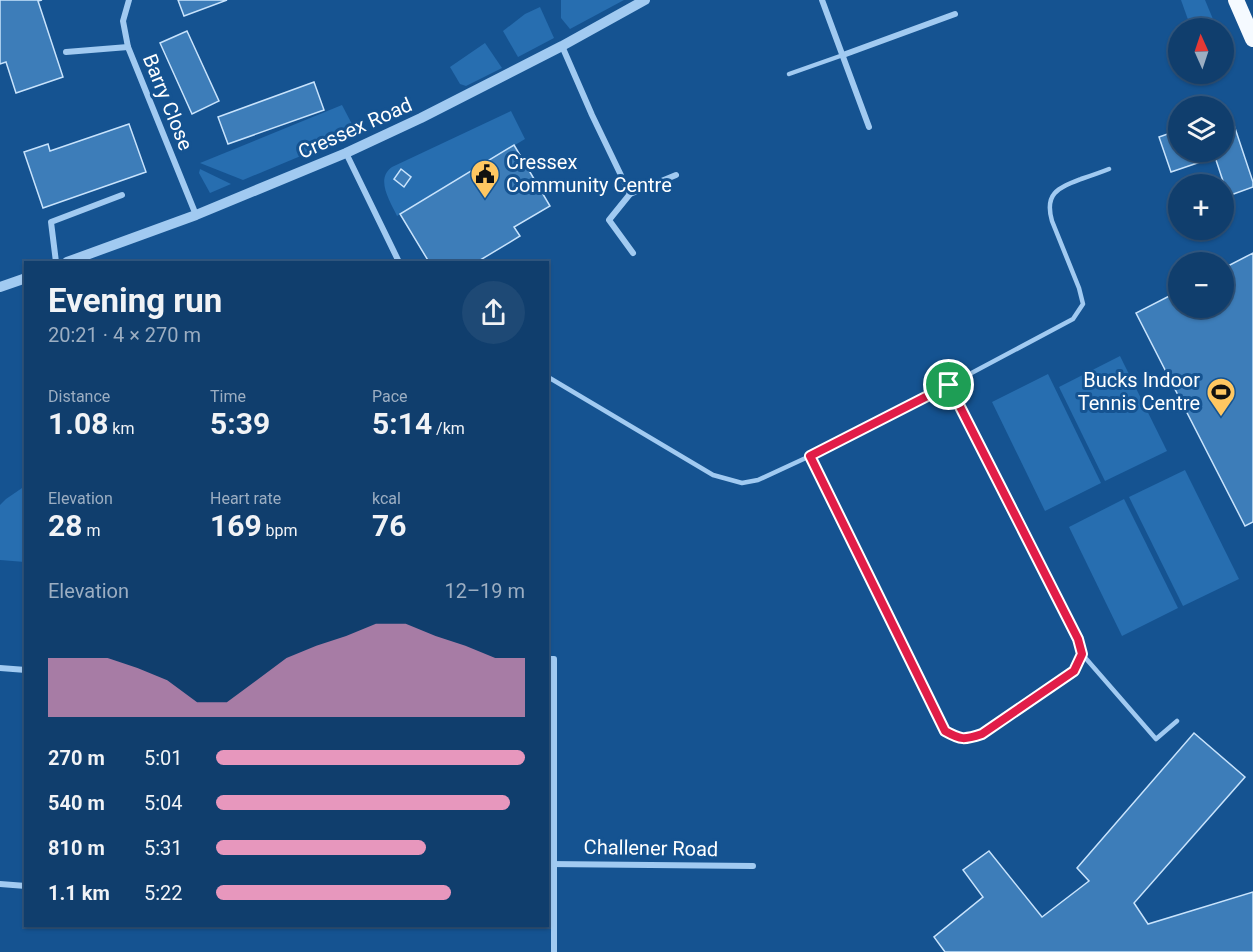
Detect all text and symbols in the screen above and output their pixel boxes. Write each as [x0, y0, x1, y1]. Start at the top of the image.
north arrow [1168, 18, 1234, 84]
map controls [1168, 18, 1234, 318]
street label: Barry Close [138, 50, 198, 154]
street label: Cressex Road [294, 92, 416, 164]
button: layers [1168, 96, 1234, 162]
place label: Cressex Community Centre [506, 150, 672, 197]
public building icon: Cressex Community Centre [469, 158, 501, 200]
button: + [1168, 174, 1234, 240]
button: − [1168, 252, 1234, 318]
text: Evening run [48, 281, 222, 320]
button: share [462, 281, 525, 344]
text: 20:21 · 4 × 270 m [48, 323, 201, 347]
pin [923, 359, 974, 410]
icon: arrive [932, 368, 965, 401]
place label: Bucks Indoor Tennis Centre [1078, 368, 1200, 415]
sports icon: Bucks Indoor Tennis Centre [1205, 376, 1237, 418]
text: Distance [48, 387, 110, 406]
text: Time [210, 387, 246, 406]
text: Pace [372, 387, 408, 406]
text: 1.08 [48, 406, 108, 441]
text: 5:39 [210, 406, 270, 441]
text: 5:14 [372, 406, 432, 441]
text: km [108, 419, 134, 438]
text: /km [432, 419, 465, 438]
text: Elevation [48, 489, 113, 508]
text: Heart rate [210, 489, 281, 508]
text: kcal [372, 489, 401, 508]
text: 28 [48, 508, 82, 543]
text: 169 [210, 508, 262, 543]
text: 76 [372, 508, 406, 543]
text: m [82, 521, 100, 540]
text: bpm [262, 521, 298, 540]
text: Elevation [48, 579, 129, 603]
text: 12–19 m [444, 579, 525, 603]
text: 270 m [48, 746, 105, 770]
text: 5:01 [144, 746, 183, 770]
text: 540 m [48, 791, 105, 815]
text: 5:04 [144, 791, 183, 815]
street label: Challener Road [584, 835, 718, 861]
text: 810 m [48, 836, 105, 860]
text: 5:31 [144, 836, 183, 860]
text: 1.1 km [48, 881, 110, 905]
text: 5:22 [144, 881, 183, 905]

